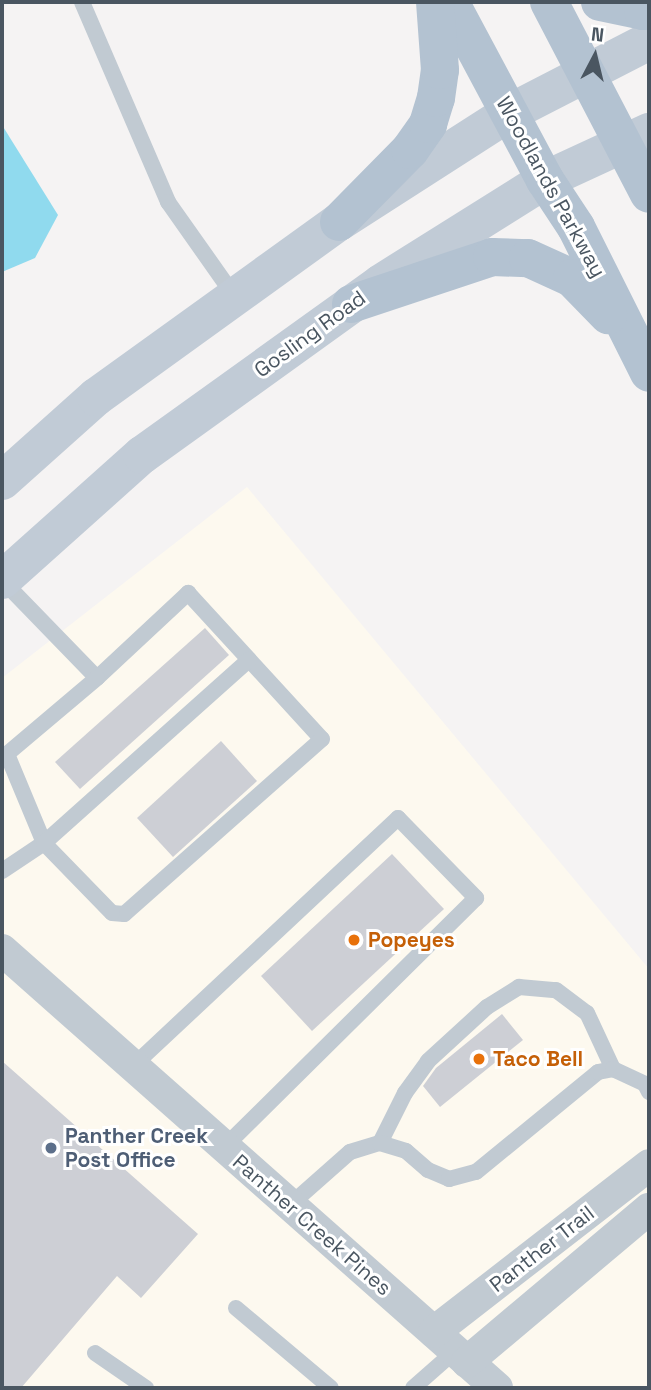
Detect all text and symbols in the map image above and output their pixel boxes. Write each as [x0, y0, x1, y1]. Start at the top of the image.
north arrow [560, 21, 630, 91]
text: N [590, 21, 605, 48]
street label: Woodlands Parkway [491, 92, 611, 282]
street label: Gosling Road [249, 285, 371, 383]
place label: Popeyes [368, 927, 455, 953]
marker: Popeyes [346, 932, 362, 948]
place label: Taco Bell [493, 1046, 583, 1072]
marker: Taco Bell [471, 1051, 487, 1067]
place label: Panther Creek Post Office [65, 1123, 208, 1173]
marker: Panther Creek Post Office [43, 1140, 59, 1156]
street label: Panther Creek Pines [227, 1149, 397, 1301]
street label: Panther Trail [485, 1200, 599, 1298]

